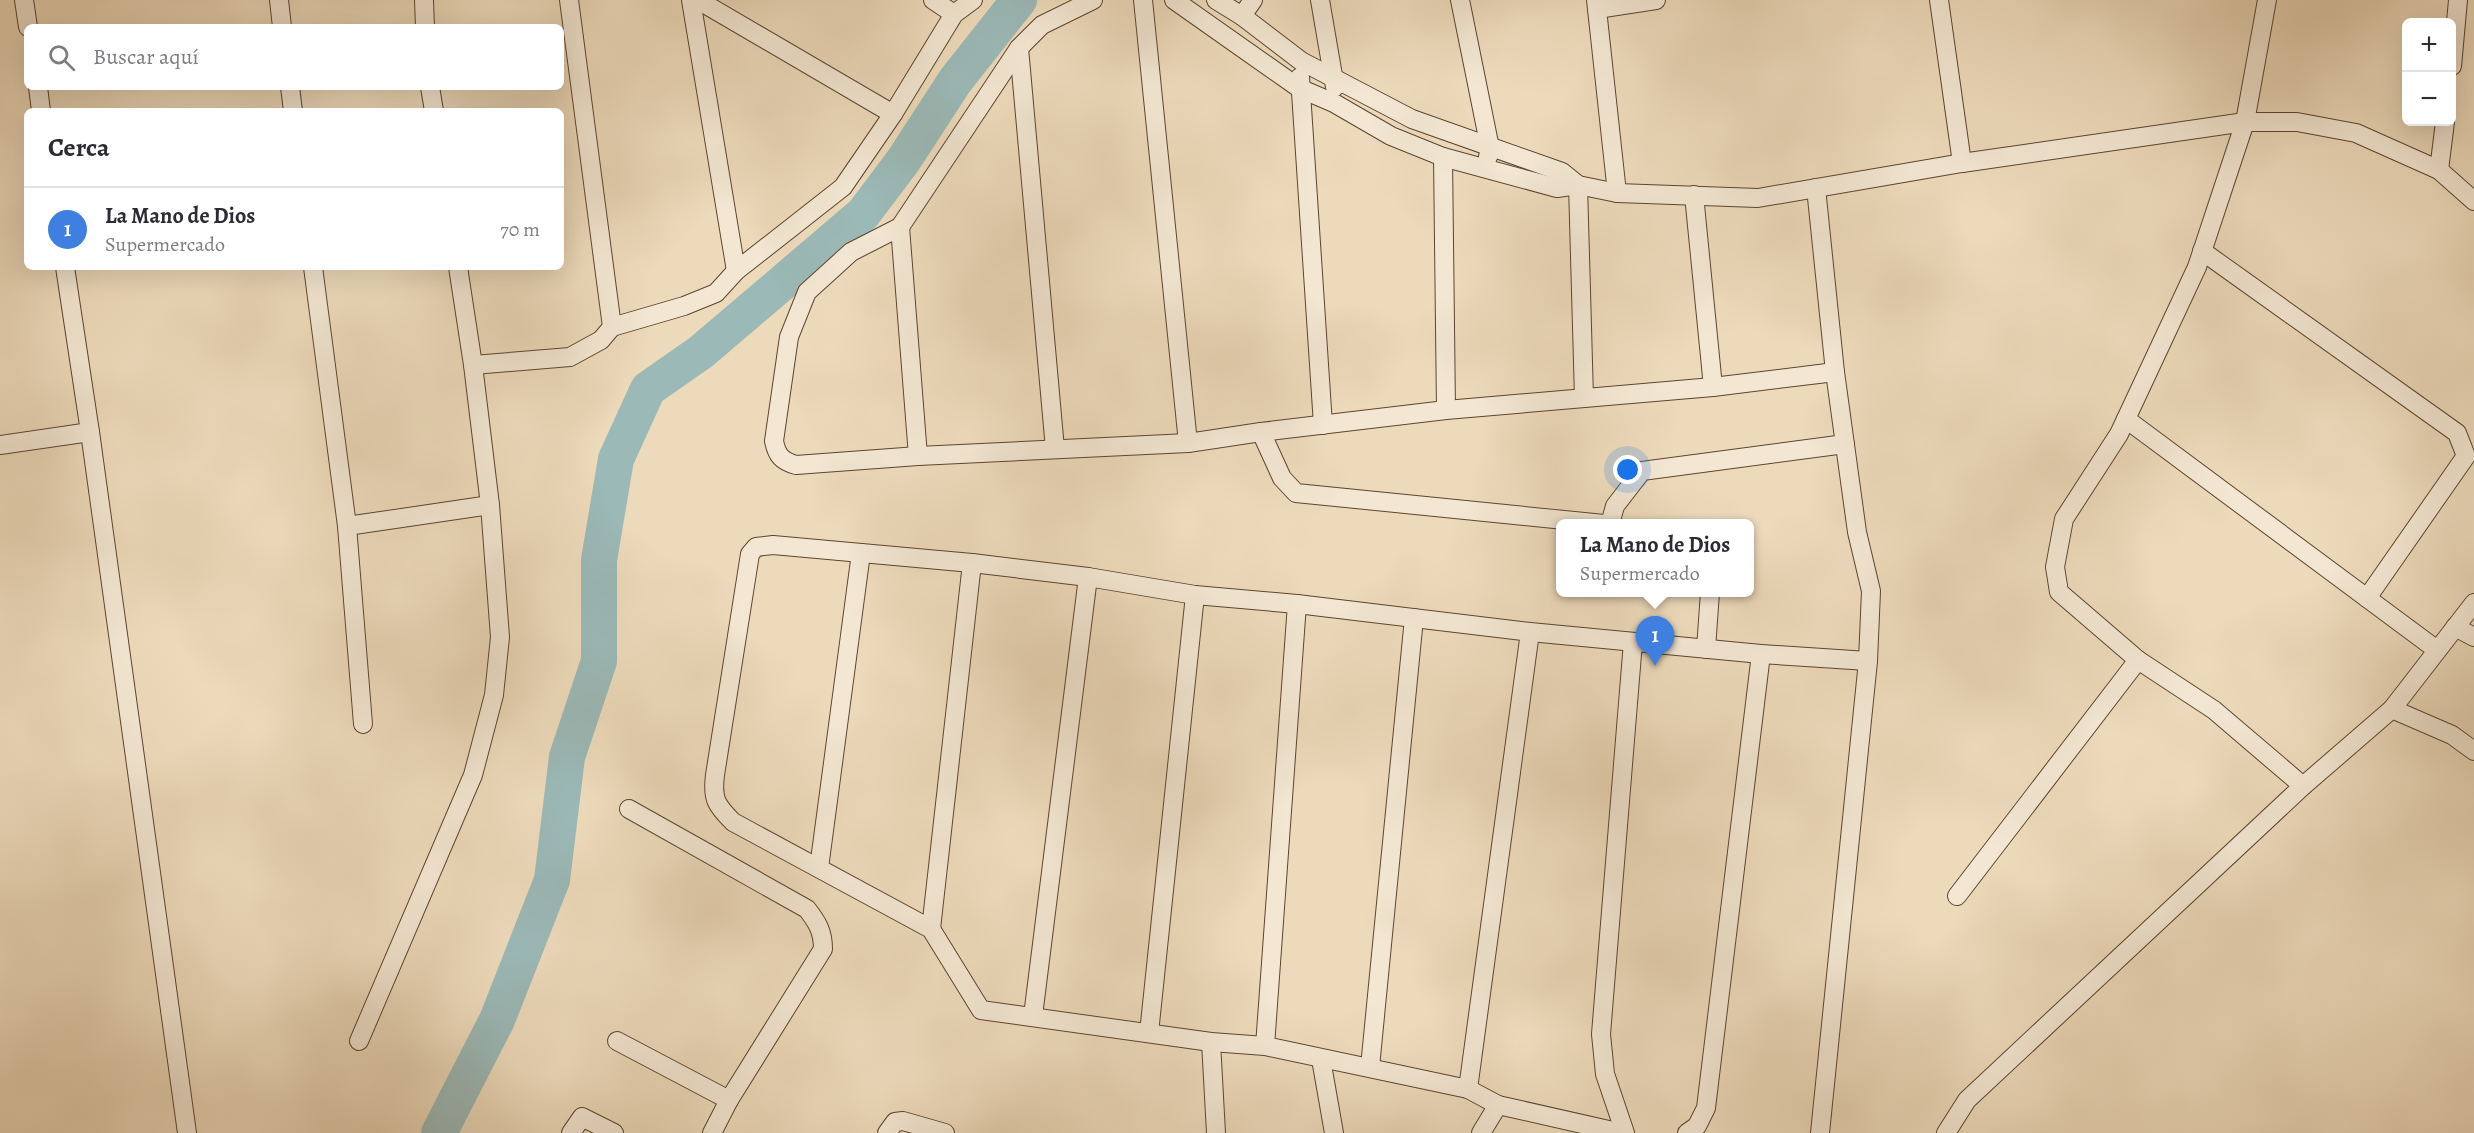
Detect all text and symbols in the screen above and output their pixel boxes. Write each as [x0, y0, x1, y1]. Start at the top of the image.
map controls [2402, 18, 2456, 126]
button: + [2402, 18, 2456, 72]
search box [24, 24, 564, 90]
icon: search [45, 41, 78, 74]
text: Buscar aquí [93, 42, 199, 72]
button: − [2402, 72, 2456, 126]
text: Cerca [48, 130, 110, 165]
text: La Mano de Dios [105, 201, 255, 231]
text: 1 [64, 216, 71, 243]
text: 70 m [500, 216, 540, 243]
text: Supermercado [105, 231, 225, 258]
your location [1613, 455, 1642, 484]
popup [1556, 519, 1754, 597]
text: La Mano de Dios [1580, 530, 1730, 560]
text: Supermercado [1580, 560, 1700, 587]
pin: 1 [1636, 616, 1674, 666]

